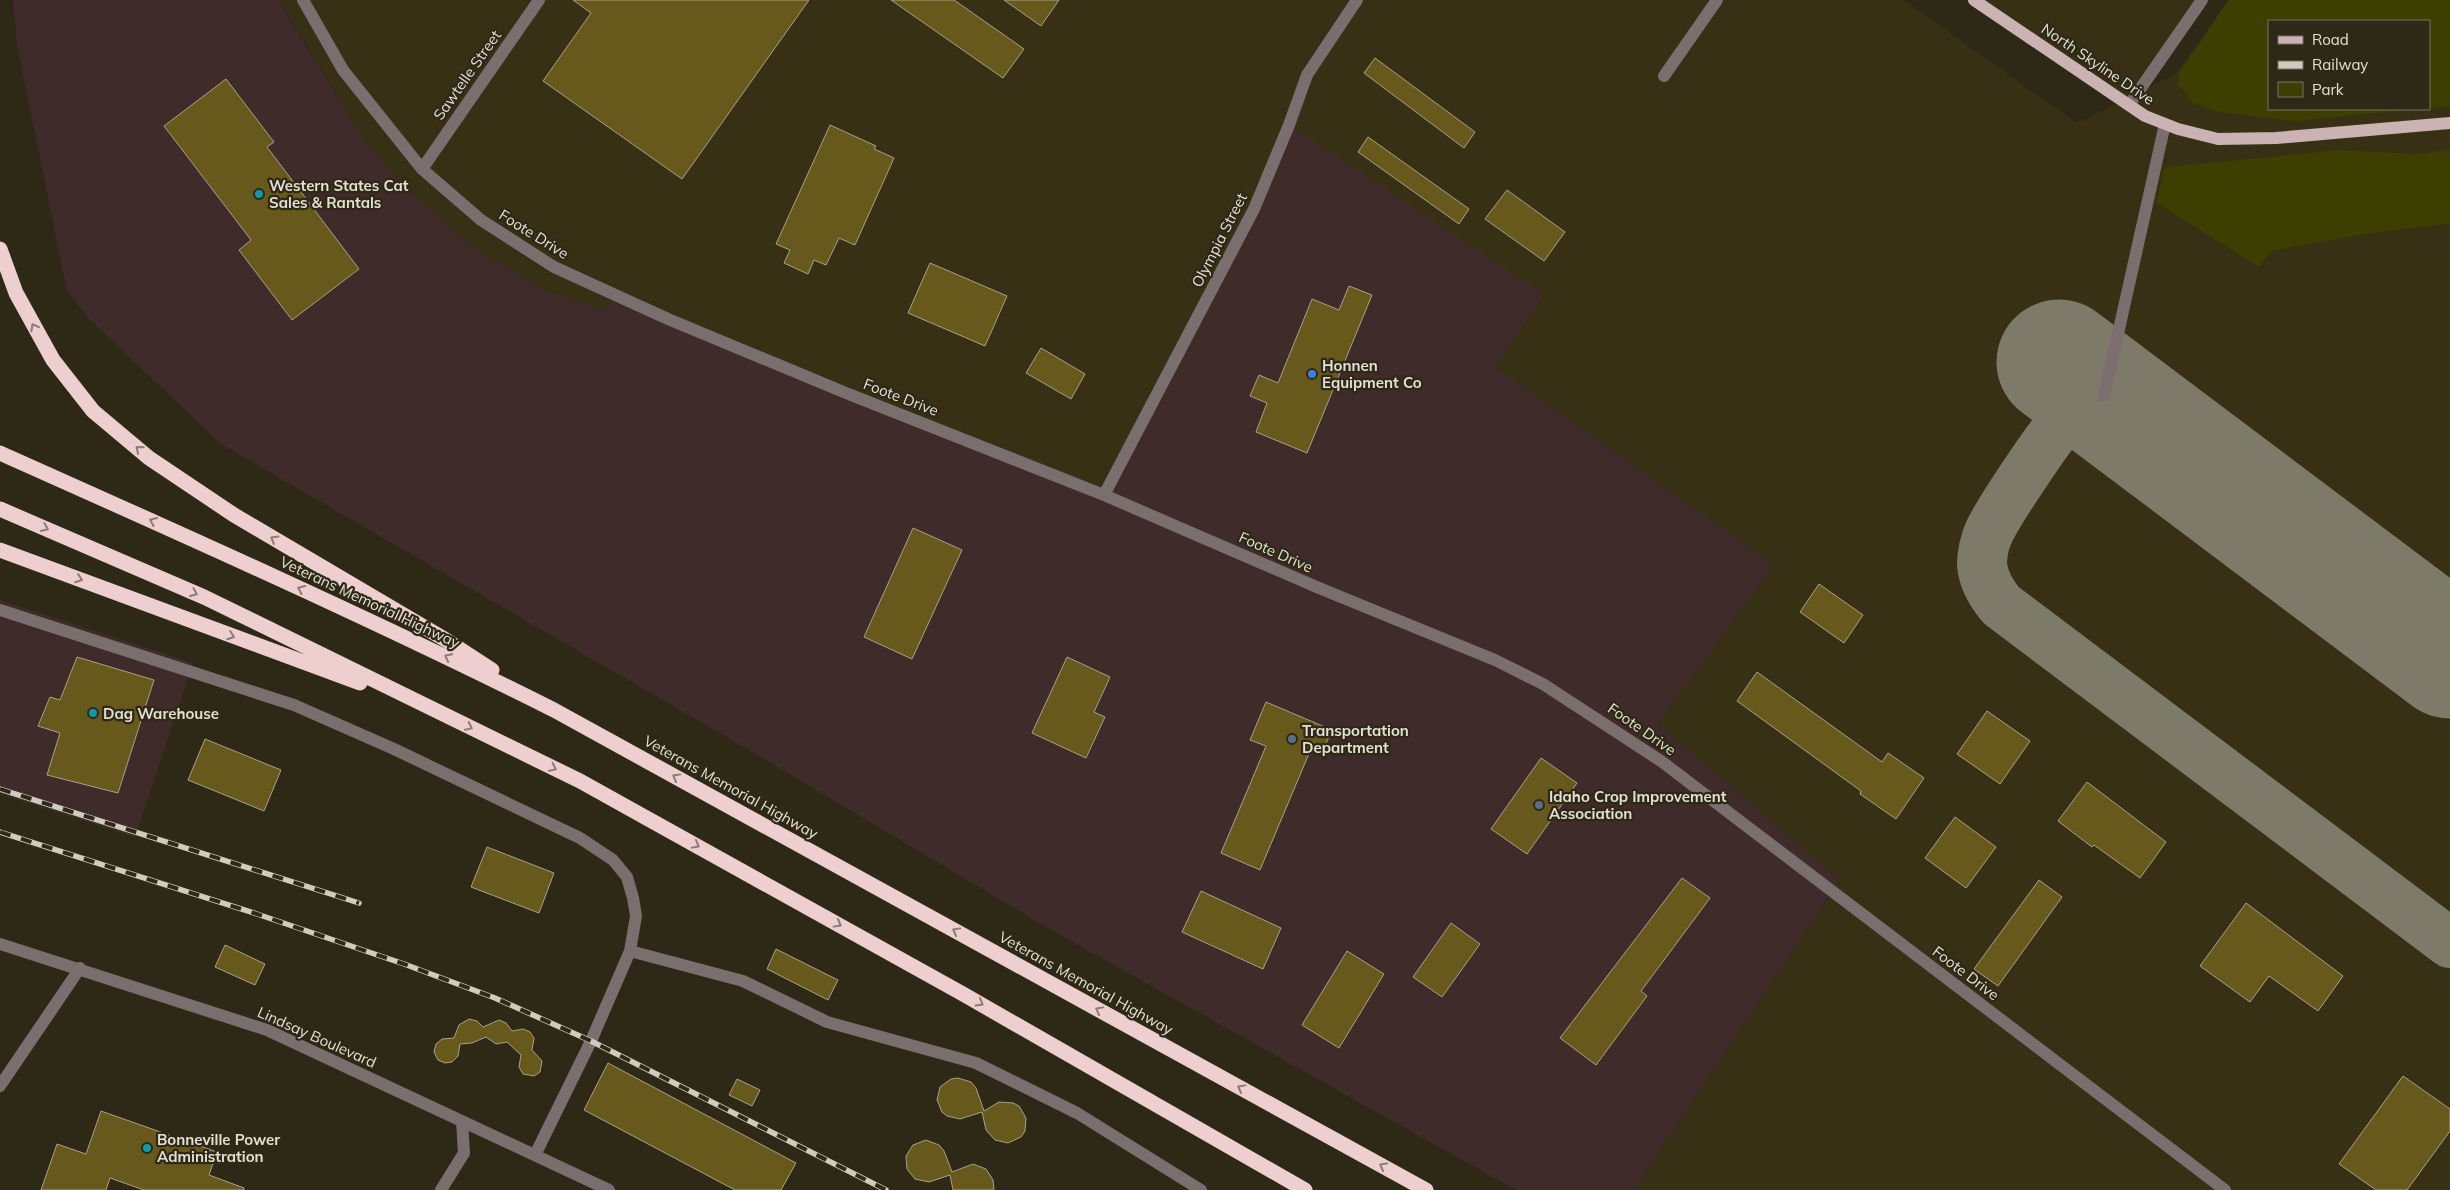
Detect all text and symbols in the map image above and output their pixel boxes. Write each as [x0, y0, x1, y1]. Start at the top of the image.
street label: North Skyline Drive [2038, 19, 2158, 109]
legend [2268, 20, 2430, 110]
street label: Sawtelle Street [429, 26, 505, 124]
text: Road [2312, 30, 2349, 49]
text: Railway [2312, 55, 2368, 74]
text: Park [2312, 80, 2344, 99]
place label: Western States Cat Sales & Rantals [269, 176, 409, 212]
marker: Western States Cat Sales & Rantals [253, 188, 265, 200]
street label: Olympia Street [1187, 190, 1251, 290]
street label: Foote Drive [496, 205, 572, 263]
one-way arrow [31, 323, 41, 332]
place label: Honnen Equipment Co [1322, 356, 1422, 392]
marker: Honnen Equipment Co [1306, 368, 1318, 380]
street label: Foote Drive [861, 374, 941, 420]
one-way arrow [135, 446, 144, 455]
one-way arrow [149, 516, 158, 527]
one-way arrow [40, 522, 49, 533]
street label: Foote Drive [1236, 527, 1316, 577]
one-way arrow [271, 535, 280, 545]
street label: Veterans Memorial Highway [277, 552, 463, 652]
one-way arrow [74, 573, 82, 583]
one-way arrow [297, 584, 306, 595]
one-way arrow [189, 586, 198, 597]
one-way arrow [226, 630, 235, 640]
one-way arrow [444, 653, 453, 663]
street label: Foote Drive [1604, 699, 1680, 759]
place label: Dag Warehouse [103, 704, 219, 723]
marker: Dag Warehouse [87, 707, 99, 719]
one-way arrow [464, 721, 473, 731]
place label: Transportation Department [1302, 721, 1409, 757]
street label: Veterans Memorial Highway [640, 731, 822, 843]
marker: Transportation Department [1286, 733, 1298, 745]
one-way arrow [548, 761, 557, 772]
one-way arrow [673, 774, 682, 784]
place label: Idaho Crop Improvement Association [1549, 787, 1727, 823]
marker: Idaho Crop Improvement Association [1533, 799, 1545, 811]
one-way arrow [690, 839, 699, 849]
one-way arrow [832, 918, 841, 928]
street label: Veterans Memorial Highway [995, 927, 1177, 1039]
one-way arrow [952, 928, 961, 938]
street label: Foote Drive [1929, 942, 2003, 1004]
one-way arrow [974, 997, 983, 1007]
street label: Lindsay Boulevard [255, 1002, 379, 1072]
one-way arrow [1095, 1006, 1104, 1016]
one-way arrow [1237, 1084, 1246, 1094]
place label: Bonneville Power Administration [157, 1130, 280, 1166]
marker: Bonneville Power Administration [141, 1142, 153, 1154]
one-way arrow [1380, 1163, 1389, 1173]

